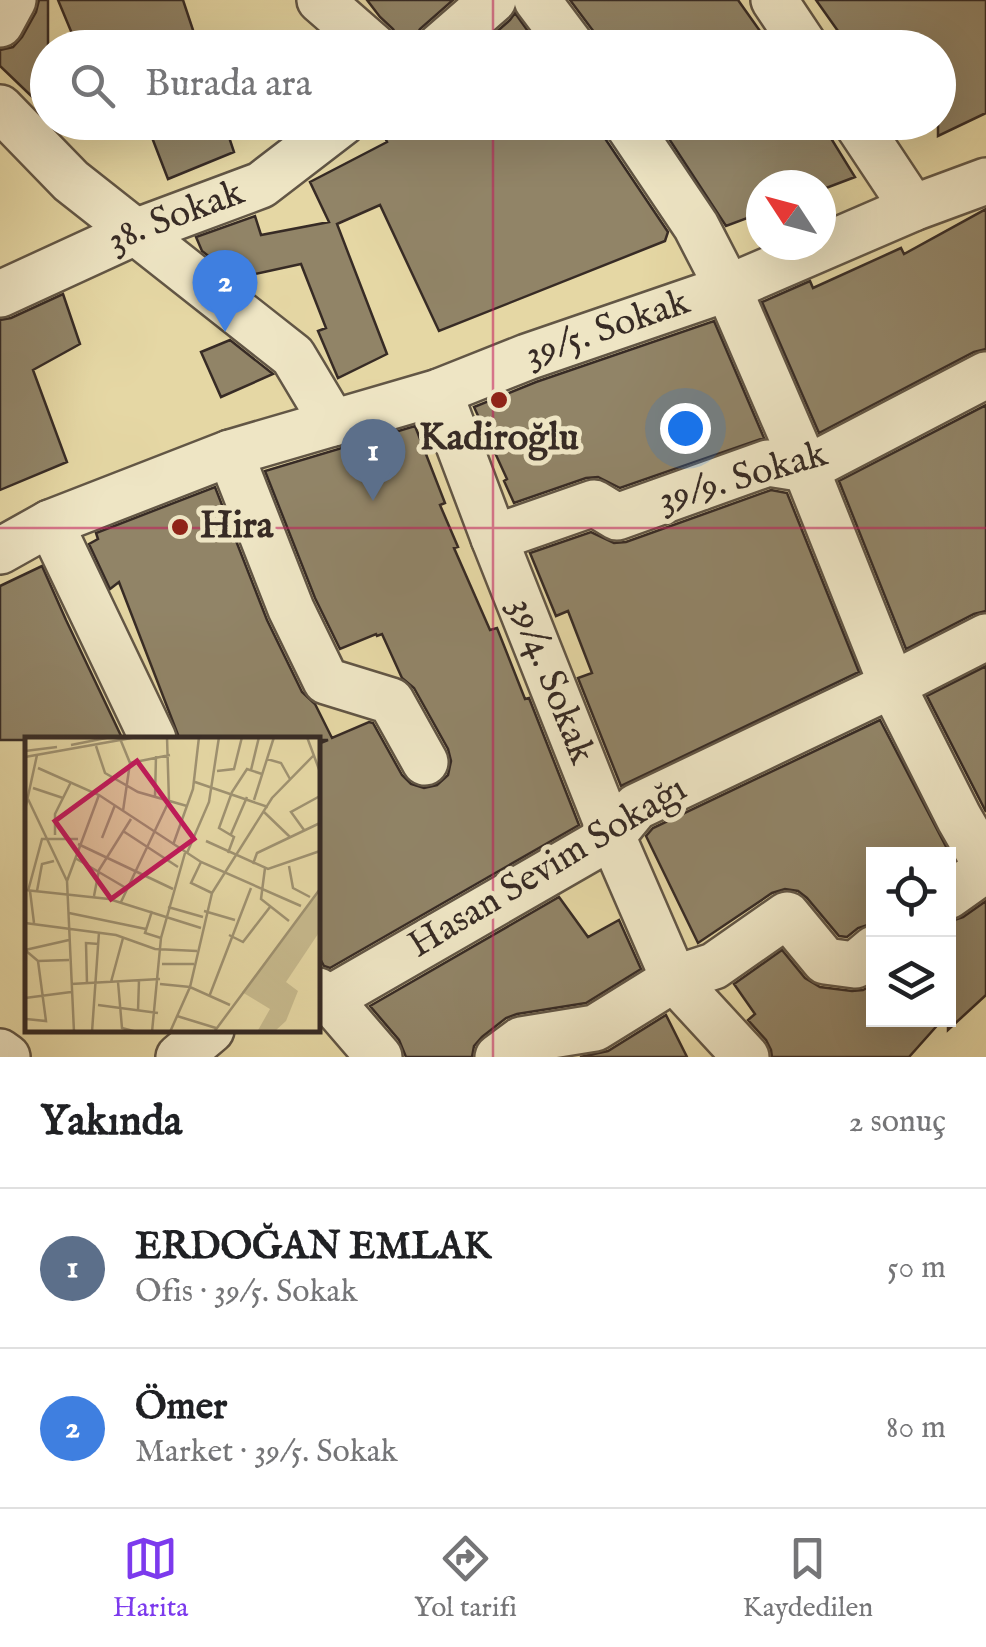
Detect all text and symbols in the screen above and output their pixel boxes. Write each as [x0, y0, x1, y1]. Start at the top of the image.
search box [30, 30, 956, 140]
icon: search [65, 58, 120, 113]
text: Burada ara [145, 61, 312, 109]
street label: 38. Sokak [100, 169, 251, 265]
north arrow [746, 170, 836, 260]
pin: 2 [192, 250, 258, 332]
street label: 39/5. Sokak [519, 279, 697, 380]
marker: Kadiroğlu [488, 389, 510, 411]
your location [660, 403, 711, 454]
place label: Kadiroğlu [419, 415, 579, 463]
pin: 1 [340, 418, 406, 501]
street label: 39/9. Sokak [653, 431, 834, 525]
place label: Hira [200, 503, 274, 551]
marker: Hira [169, 516, 191, 538]
street label: 39/4. Sokak [496, 591, 605, 772]
inset map [25, 737, 320, 1032]
street label: Hasan Sevim Sokağı [400, 766, 696, 970]
map controls [866, 847, 956, 1027]
button: locate [866, 847, 956, 937]
button: layers [866, 937, 956, 1027]
text: Yakında [40, 1096, 182, 1149]
text: 2 sonuç [848, 1102, 946, 1143]
text: ERDOĞAN EMLAK [135, 1224, 491, 1272]
text: 1 [67, 1248, 78, 1289]
text: 50 m [887, 1248, 946, 1289]
text: Ofis · 39/5. Sokak [135, 1272, 358, 1313]
text: Ömer [135, 1384, 227, 1432]
text: 2 [65, 1408, 80, 1449]
text: 80 m [886, 1408, 946, 1449]
text: Market · 39/5. Sokak [135, 1432, 398, 1473]
tab: Harita [113, 1531, 188, 1626]
tab: Yol tarifi [414, 1531, 517, 1626]
tab: Kaydedilen [743, 1531, 873, 1626]

